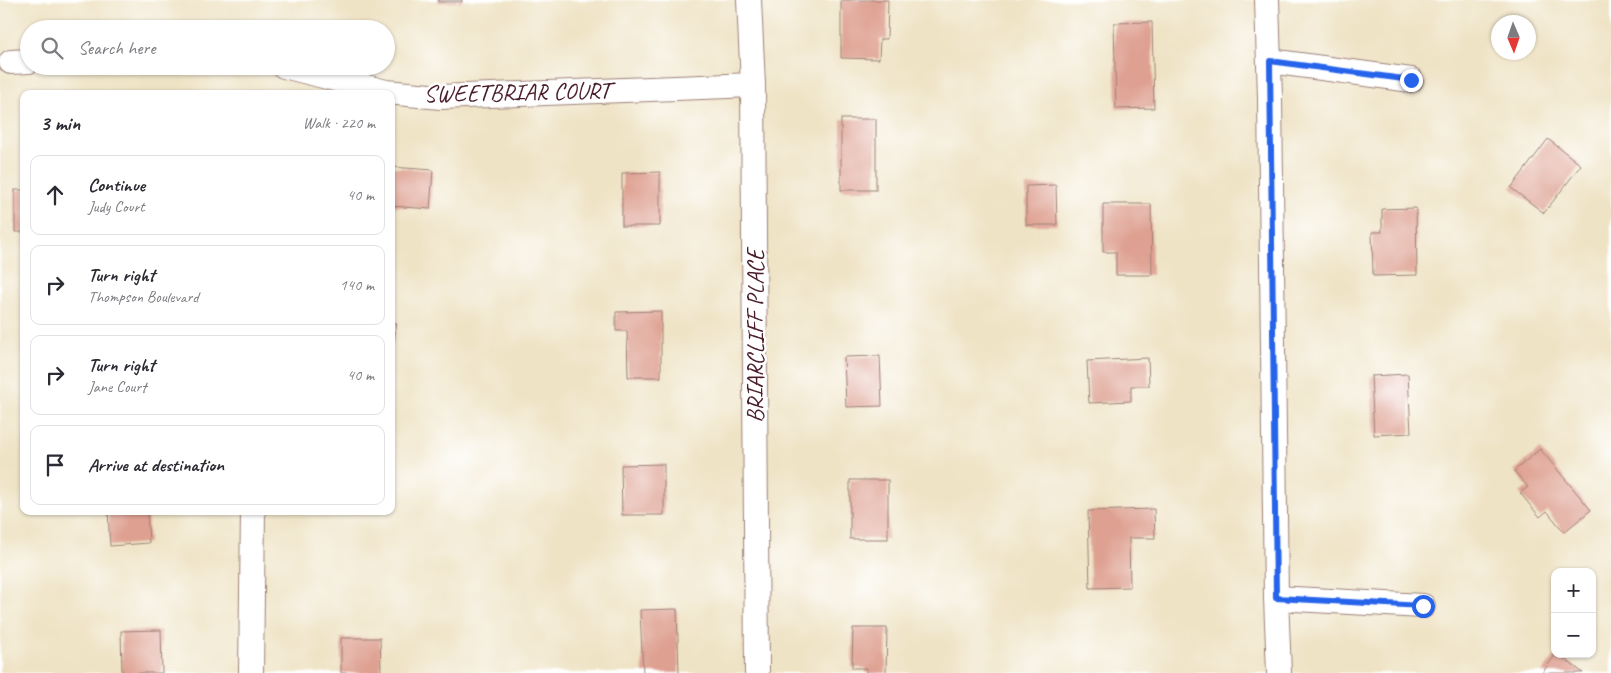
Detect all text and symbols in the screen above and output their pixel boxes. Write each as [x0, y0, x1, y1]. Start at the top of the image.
north arrow [1491, 15, 1536, 60]
search box [20, 20, 395, 75]
icon: search [38, 34, 66, 62]
text: Search here [78, 36, 155, 60]
route end [1400, 69, 1423, 92]
street label: SWEETBRIAR COURT [423, 75, 617, 109]
text: 3 min [40, 110, 80, 136]
text: Walk · 220 m [303, 113, 375, 133]
text: Continue [88, 173, 145, 197]
icon: ahead [41, 181, 69, 209]
text: 40 m [347, 185, 374, 205]
text: Judy Court [88, 197, 144, 217]
street label: BRIARCLIFF PLACE [740, 246, 770, 423]
text: Turn right [88, 263, 155, 287]
icon: right [41, 271, 69, 299]
text: 140 m [340, 275, 374, 295]
text: Thompson Boulevard [88, 287, 198, 307]
text: Turn right [88, 353, 155, 377]
icon: right [41, 361, 69, 389]
text: 40 m [347, 365, 374, 385]
text: Jane Court [88, 377, 146, 397]
icon: arrive [41, 451, 69, 479]
text: Arrive at destination [88, 453, 224, 477]
map controls [1551, 568, 1596, 658]
button: + [1551, 568, 1596, 613]
route start [1412, 595, 1435, 618]
button: − [1551, 613, 1596, 658]

